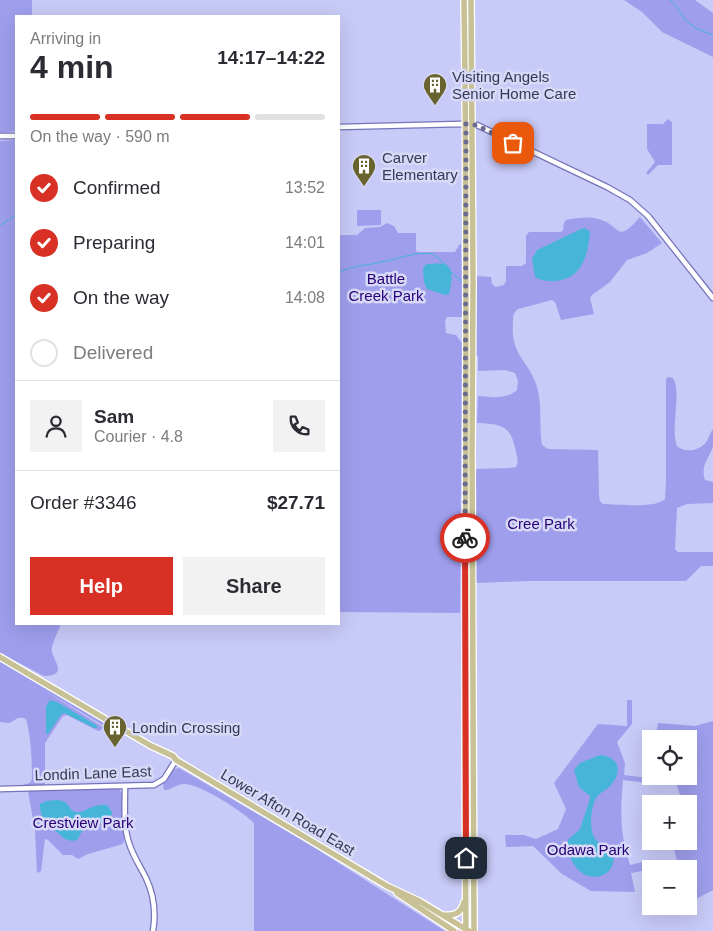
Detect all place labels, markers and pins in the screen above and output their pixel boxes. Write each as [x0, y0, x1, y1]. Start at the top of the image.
place label: Visiting Angels Senior Home Care [452, 68, 576, 102]
building icon: Visiting Angels Senior Home Care [422, 72, 448, 106]
pin [492, 122, 534, 164]
place label: Carver Elementary [382, 149, 458, 183]
building icon: Carver Elementary [351, 153, 377, 187]
building icon: Londin Crossing [102, 714, 128, 748]
place label: Londin Crossing [132, 719, 240, 736]
pin [445, 837, 487, 879]

